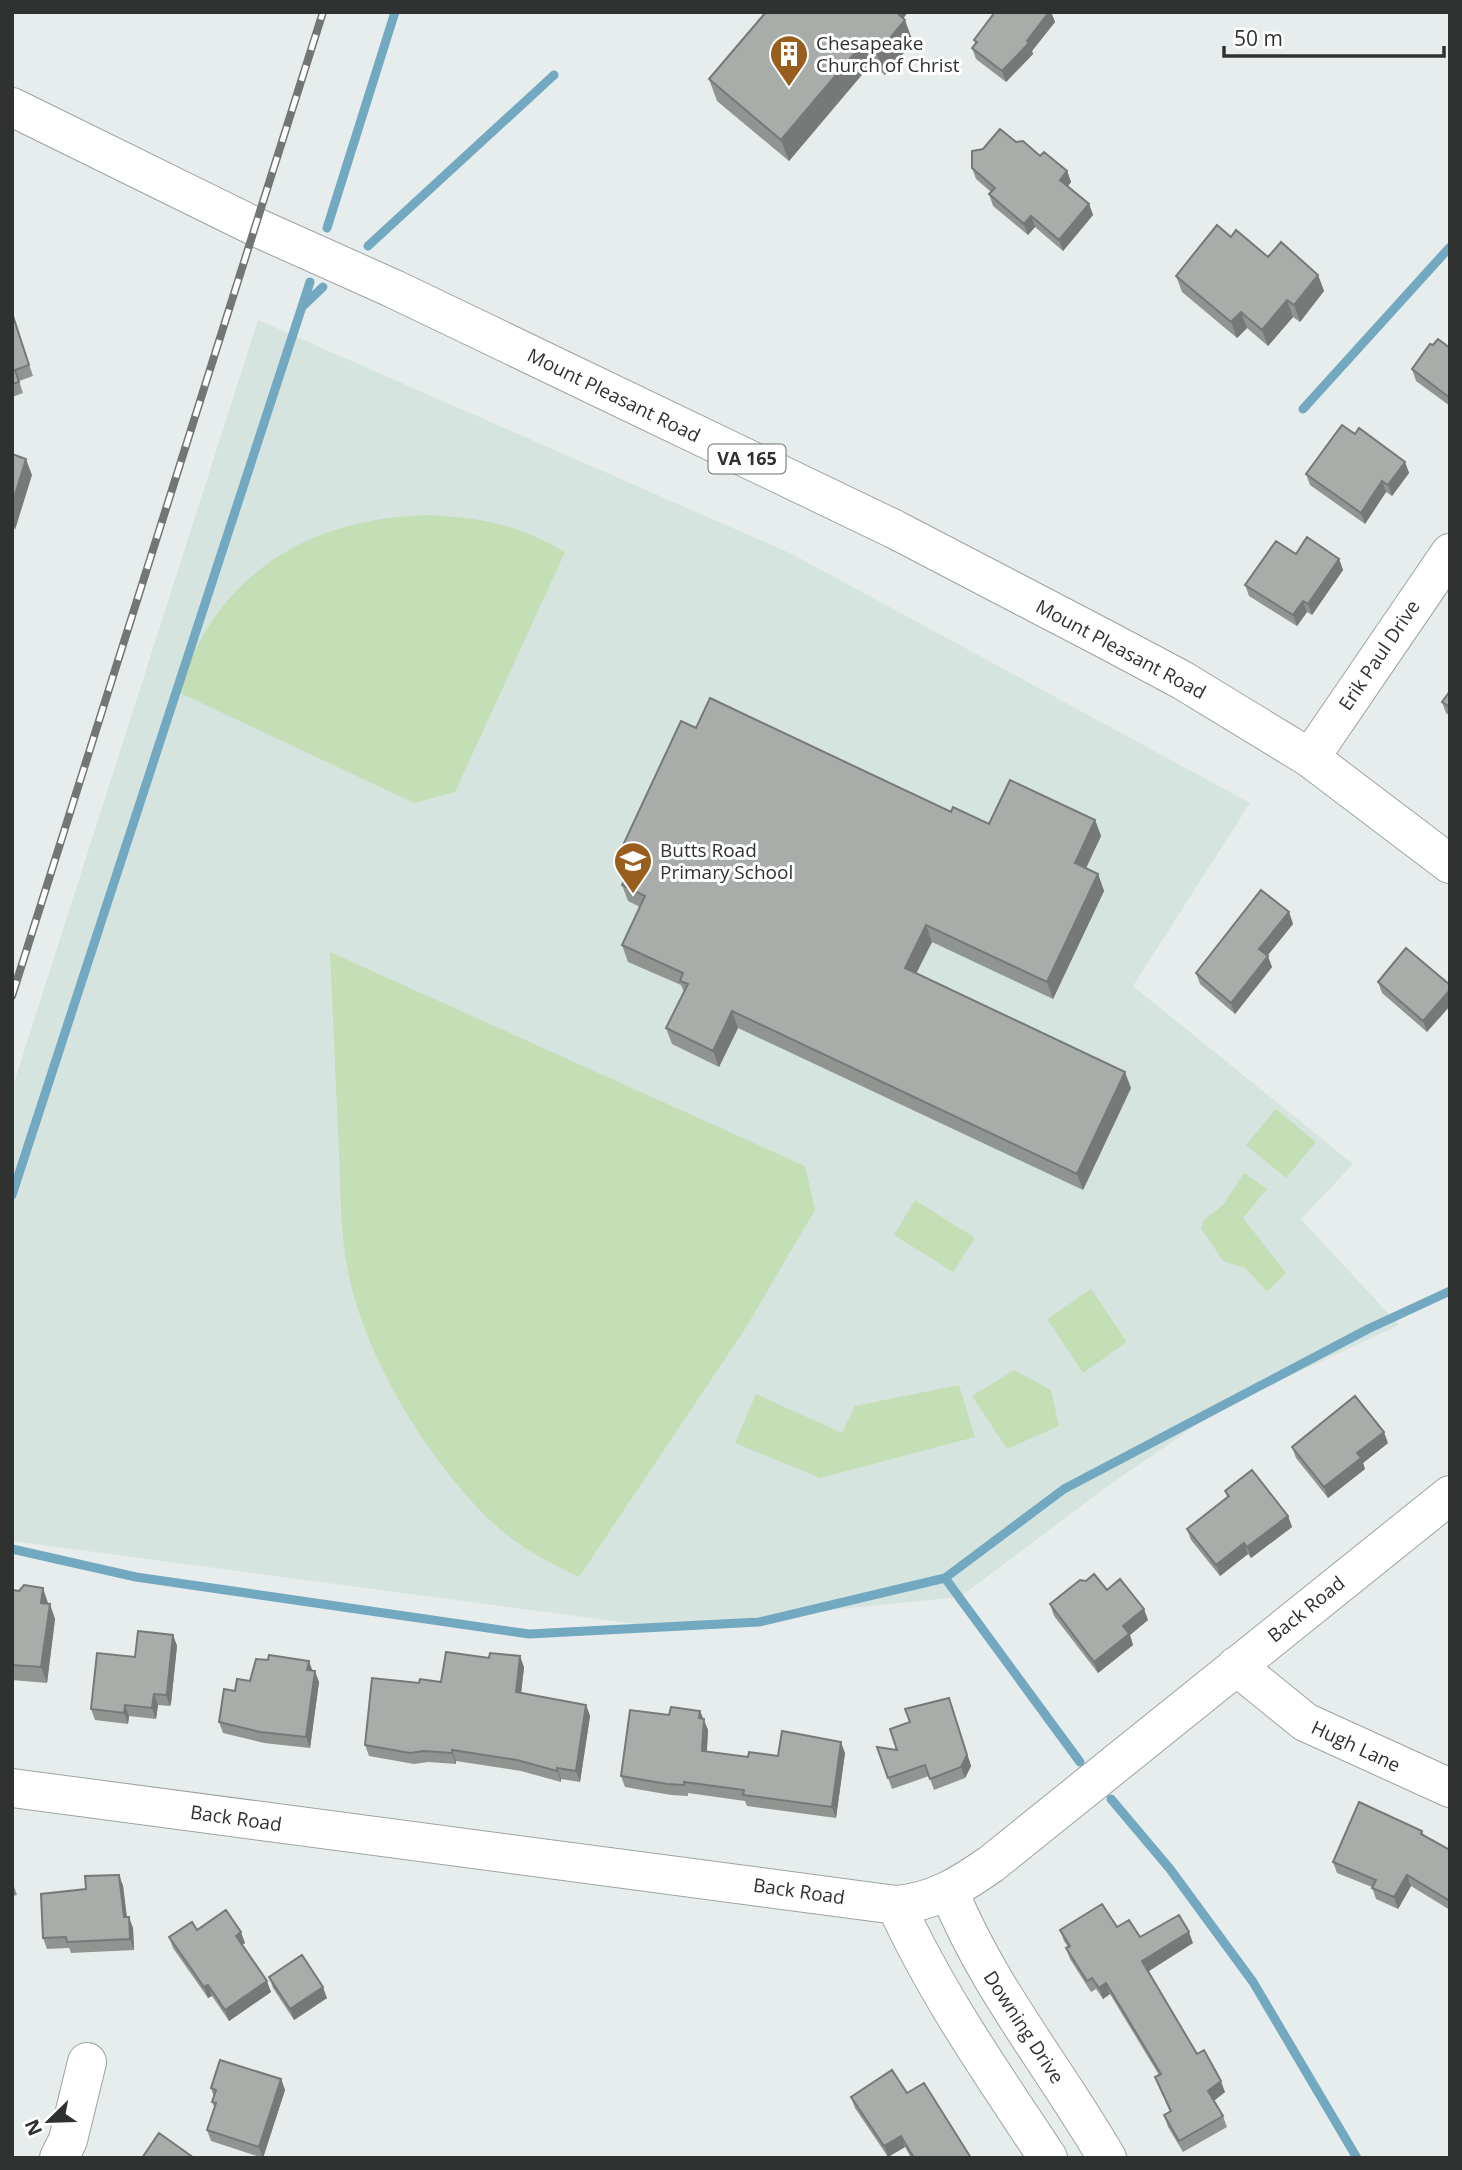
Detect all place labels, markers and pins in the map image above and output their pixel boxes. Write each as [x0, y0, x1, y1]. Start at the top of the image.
place label: Chesapeake Church of Christ [816, 30, 960, 78]
building icon: Chesapeake Church of Christ [768, 33, 810, 88]
place label: Butts Road Primary School [660, 837, 793, 885]
school or university icon: Butts Road Primary School [612, 840, 654, 895]

